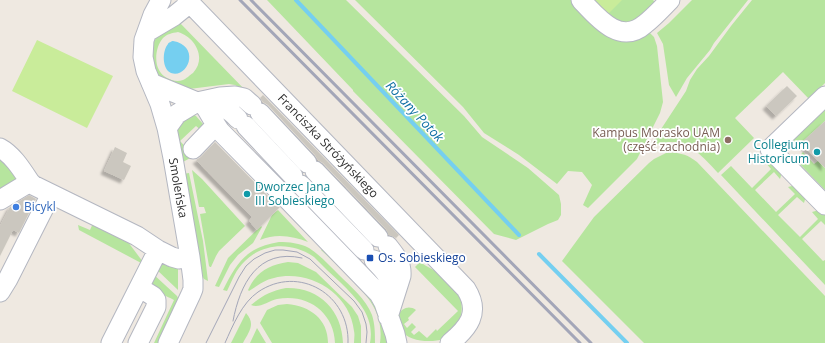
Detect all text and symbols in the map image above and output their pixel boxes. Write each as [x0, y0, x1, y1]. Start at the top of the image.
water label: Różany Potok [382, 77, 448, 146]
street label: Franciszka Stróżyńskiego [274, 90, 383, 201]
place label: Kampus Morasko UAM (część zachodnia) [592, 124, 720, 155]
marker: Kampus Morasko UAM (część zachodnia) [723, 135, 733, 145]
place label: Collegium Historicum [748, 136, 809, 167]
marker: Collegium Historicum [812, 147, 822, 157]
street label: Smoleńska [165, 157, 192, 219]
place label: Dworzec Jana III Sobieskiego [255, 178, 335, 209]
marker: Dworzec Jana III Sobieskiego [242, 189, 252, 199]
place label: Bicykl [24, 198, 56, 215]
marker: Bicykl [11, 202, 21, 212]
place label: Os. Sobieskiego [378, 249, 466, 266]
marker: Os. Sobieskiego [365, 253, 375, 263]

